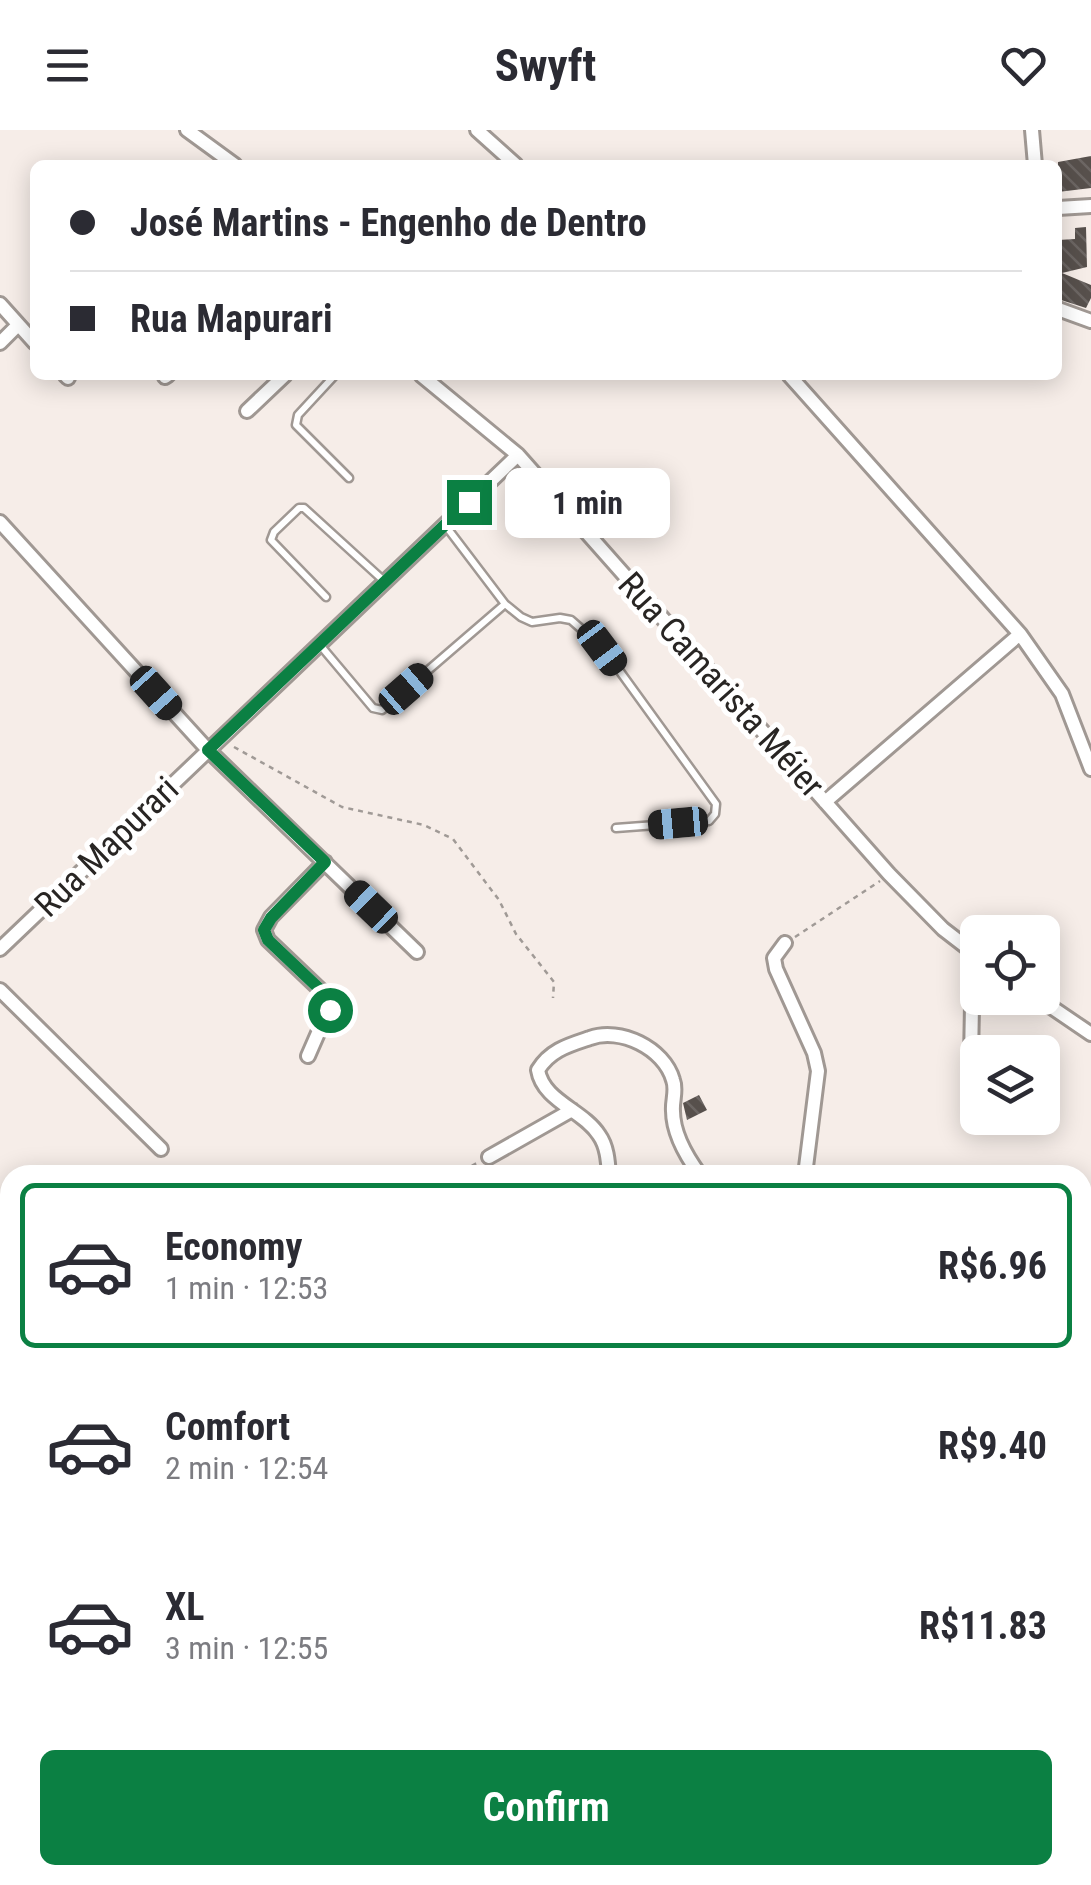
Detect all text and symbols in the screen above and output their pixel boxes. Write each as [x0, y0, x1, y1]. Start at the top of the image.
icon: menu [40, 38, 95, 93]
icon: heart [996, 38, 1051, 93]
text: Swyft [495, 39, 596, 92]
text: José Martins - Engenho de Dentro [130, 201, 647, 245]
text: Rua Mapurari [130, 297, 333, 341]
callout: 1 min [504, 467, 669, 537]
route end [447, 480, 492, 525]
text: 1 min [552, 484, 623, 522]
street label: Rua Camarista Méier [609, 564, 833, 806]
car [572, 615, 632, 681]
car [374, 658, 438, 720]
car [125, 661, 187, 725]
street label: Rua Mapurari [27, 769, 187, 925]
car [647, 805, 709, 841]
car [339, 875, 403, 939]
map controls [960, 915, 1060, 1135]
button: locate [960, 915, 1060, 1015]
route start [308, 988, 353, 1033]
button: layers [960, 1035, 1060, 1135]
icon: car [45, 1221, 135, 1311]
text: Economy [165, 1225, 302, 1269]
text: R$6.96 [938, 1244, 1047, 1288]
text: 1 min · 12:53 [165, 1269, 328, 1307]
icon: car [45, 1401, 135, 1491]
text: Comfort [165, 1405, 290, 1449]
text: R$9.40 [938, 1424, 1047, 1468]
text: 2 min · 12:54 [165, 1449, 328, 1487]
icon: car [45, 1581, 135, 1671]
text: XL [165, 1585, 204, 1629]
text: R$11.83 [919, 1604, 1047, 1648]
text: 3 min · 12:55 [165, 1629, 328, 1667]
button: Confirm [40, 1750, 1052, 1865]

